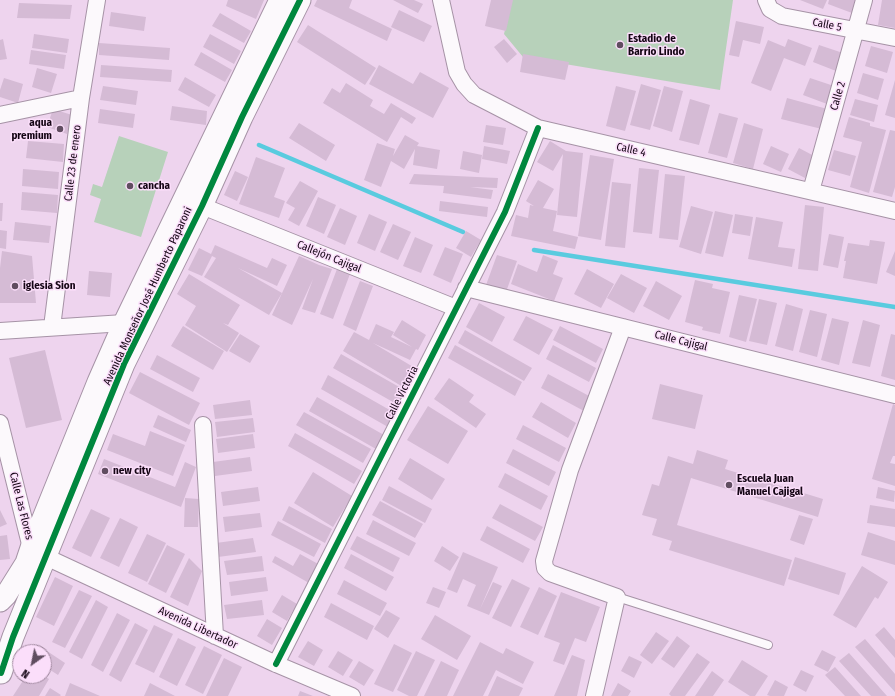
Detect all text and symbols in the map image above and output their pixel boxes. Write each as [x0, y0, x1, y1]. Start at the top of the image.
street label: Calle 5 [811, 16, 843, 34]
place label: Estadio de Barrio Lindo [628, 32, 684, 58]
marker: Estadio de Barrio Lindo [615, 40, 625, 50]
street label: Calle 2 [828, 80, 848, 112]
place label: aqua premium [11, 116, 52, 142]
marker: aqua premium [55, 124, 65, 134]
street label: Calle 23 de enero [62, 124, 84, 202]
street label: Calle 4 [615, 140, 647, 160]
place label: cancha [138, 179, 170, 193]
marker: cancha [125, 181, 135, 191]
street label: Avenida Monseñor José Humberto Paparoni [101, 205, 195, 387]
street label: Callejón Cajigal [295, 238, 363, 276]
place label: iglesia Sion [23, 279, 75, 293]
marker: iglesia Sion [10, 281, 20, 291]
street label: Calle Cajigal [653, 328, 709, 354]
street label: Calle Victoria [383, 364, 421, 422]
place label: new city [113, 464, 151, 478]
marker: new city [100, 466, 110, 476]
street label: Calle Las Flores [6, 471, 36, 541]
place label: Escuela Juan Manuel Cajigal [737, 472, 803, 498]
marker: Escuela Juan Manuel Cajigal [724, 480, 734, 490]
street label: Avenida Libertador [156, 604, 240, 652]
north arrow [12, 644, 52, 684]
text: N [19, 666, 32, 681]

